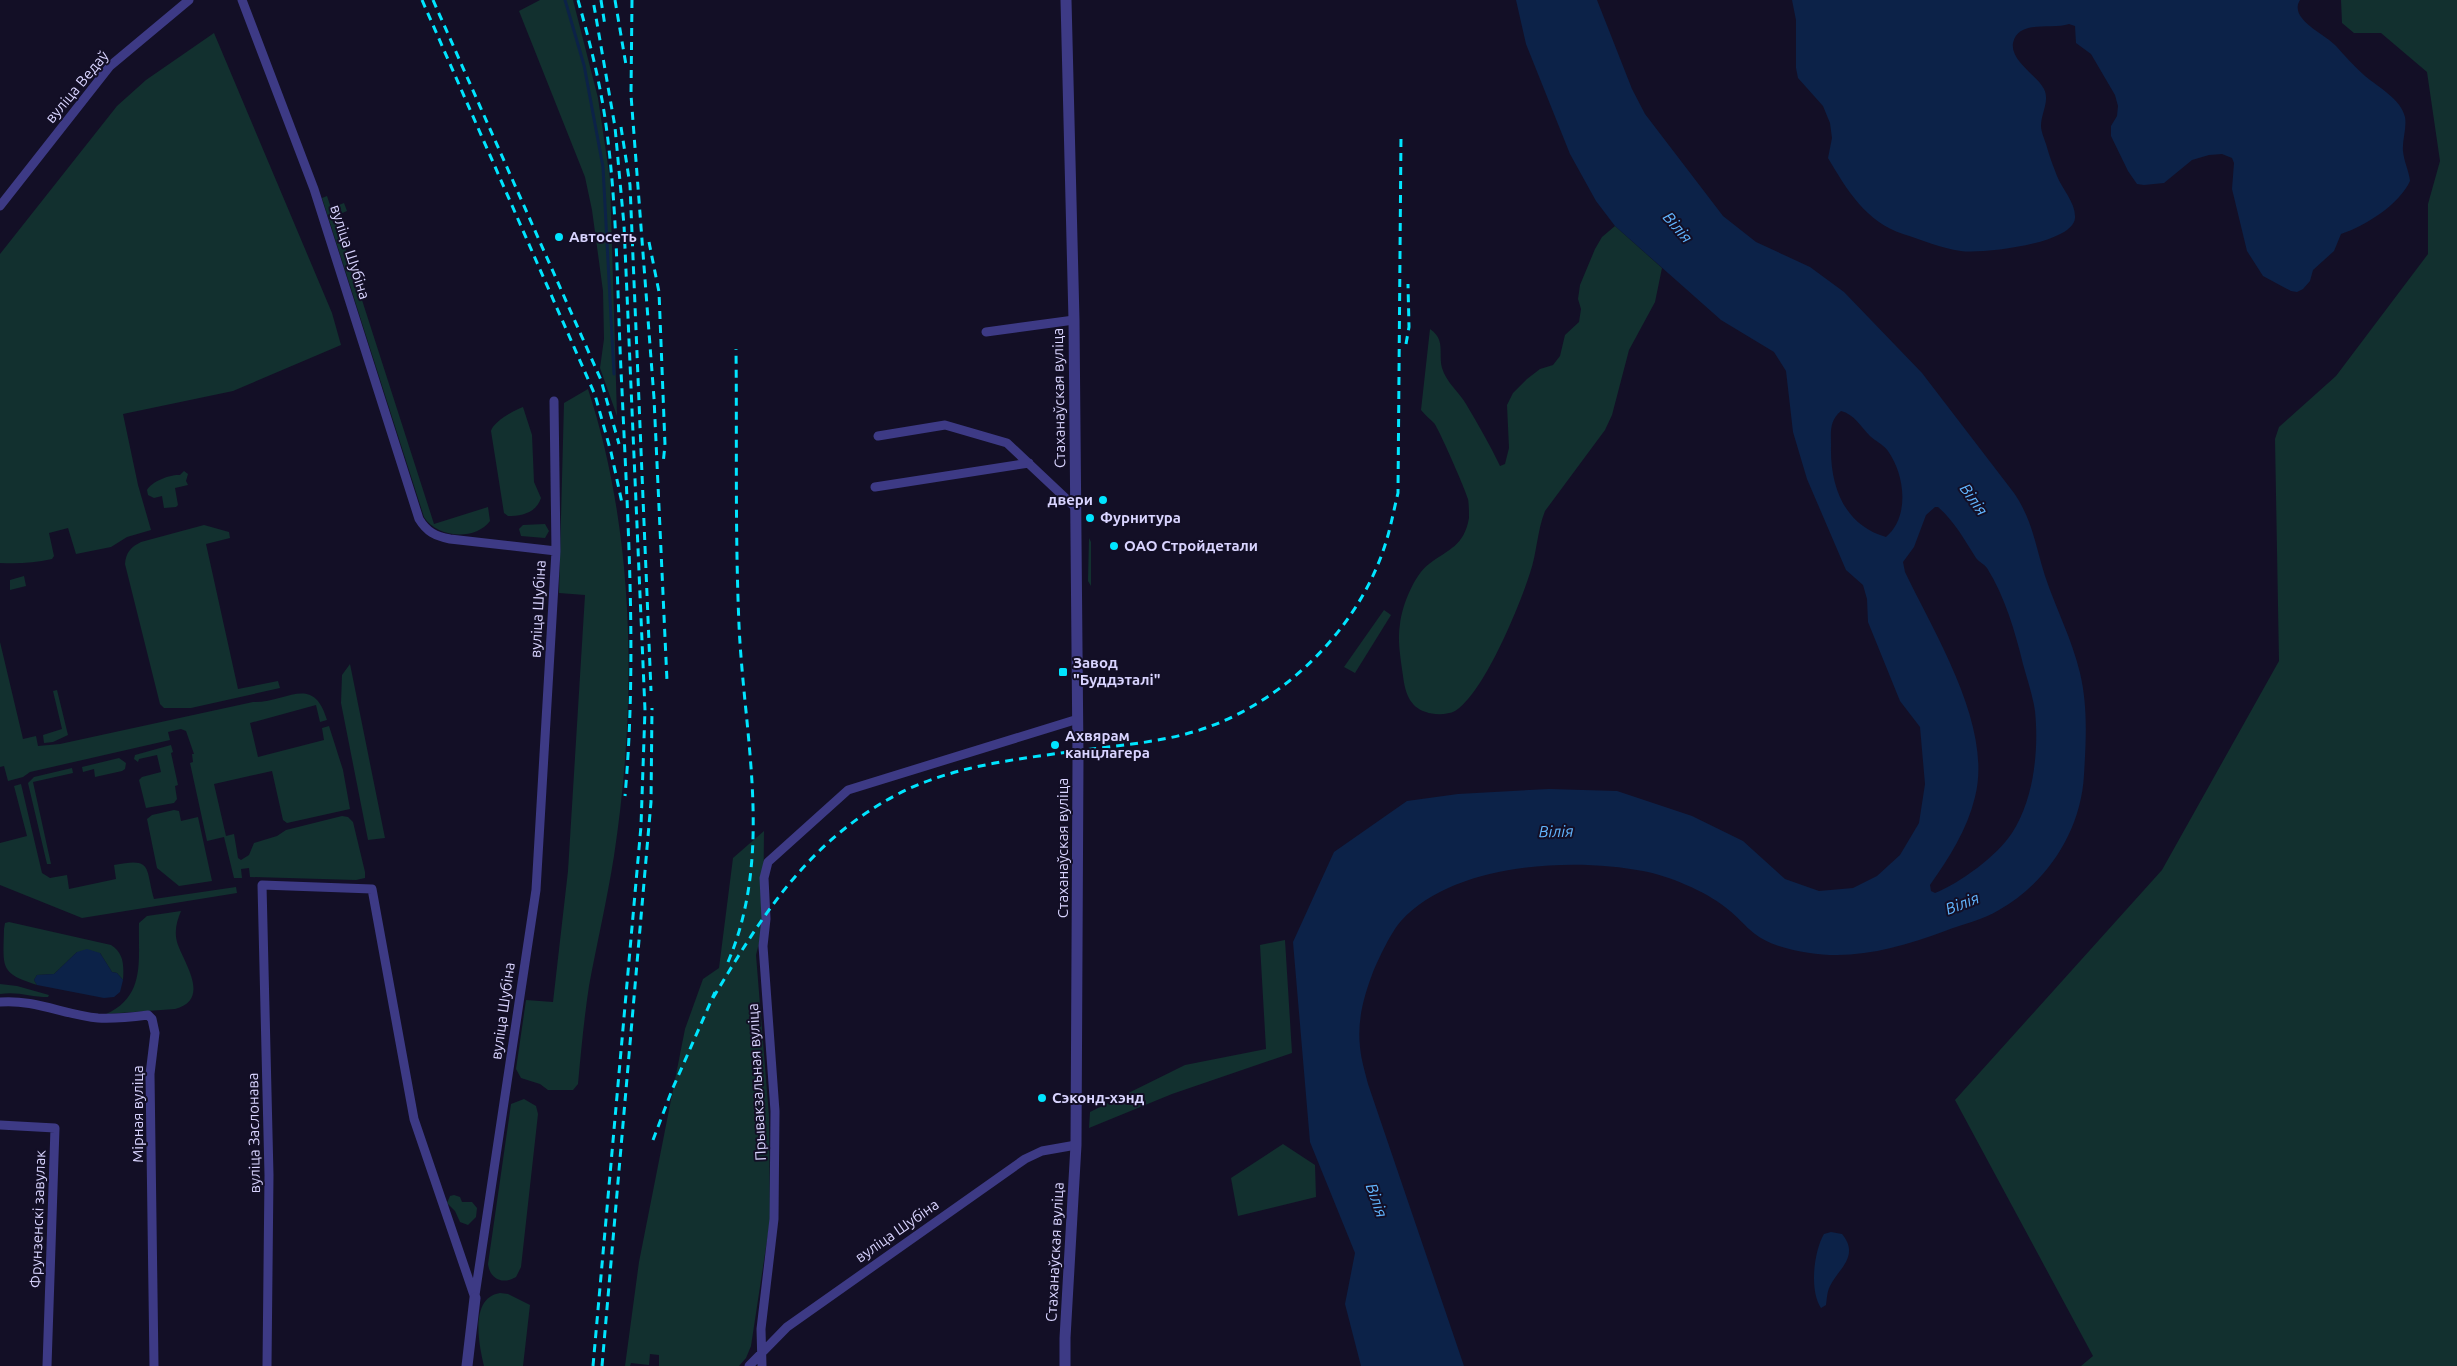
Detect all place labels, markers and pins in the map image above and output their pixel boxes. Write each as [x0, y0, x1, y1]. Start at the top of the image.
place label: Автосеть [569, 228, 637, 245]
marker: Автосеть [553, 231, 565, 243]
place label: двери [1048, 491, 1093, 508]
marker: двери [1097, 494, 1109, 506]
place label: Фурнитура [1100, 509, 1181, 526]
marker: Фурнитура [1084, 512, 1096, 524]
place label: ОАО Стройдетали [1124, 537, 1258, 554]
marker: ОАО Стройдетали [1108, 540, 1120, 552]
place label: Завод "Буддэталі" [1073, 654, 1160, 688]
marker: Завод "Буддэталі" [1057, 666, 1069, 678]
place label: Ахвярам канцлагера [1065, 727, 1150, 761]
marker: Ахвярам канцлагера [1049, 739, 1061, 751]
place label: Сэконд-хэнд [1052, 1089, 1145, 1106]
marker: Сэконд-хэнд [1036, 1092, 1048, 1104]

